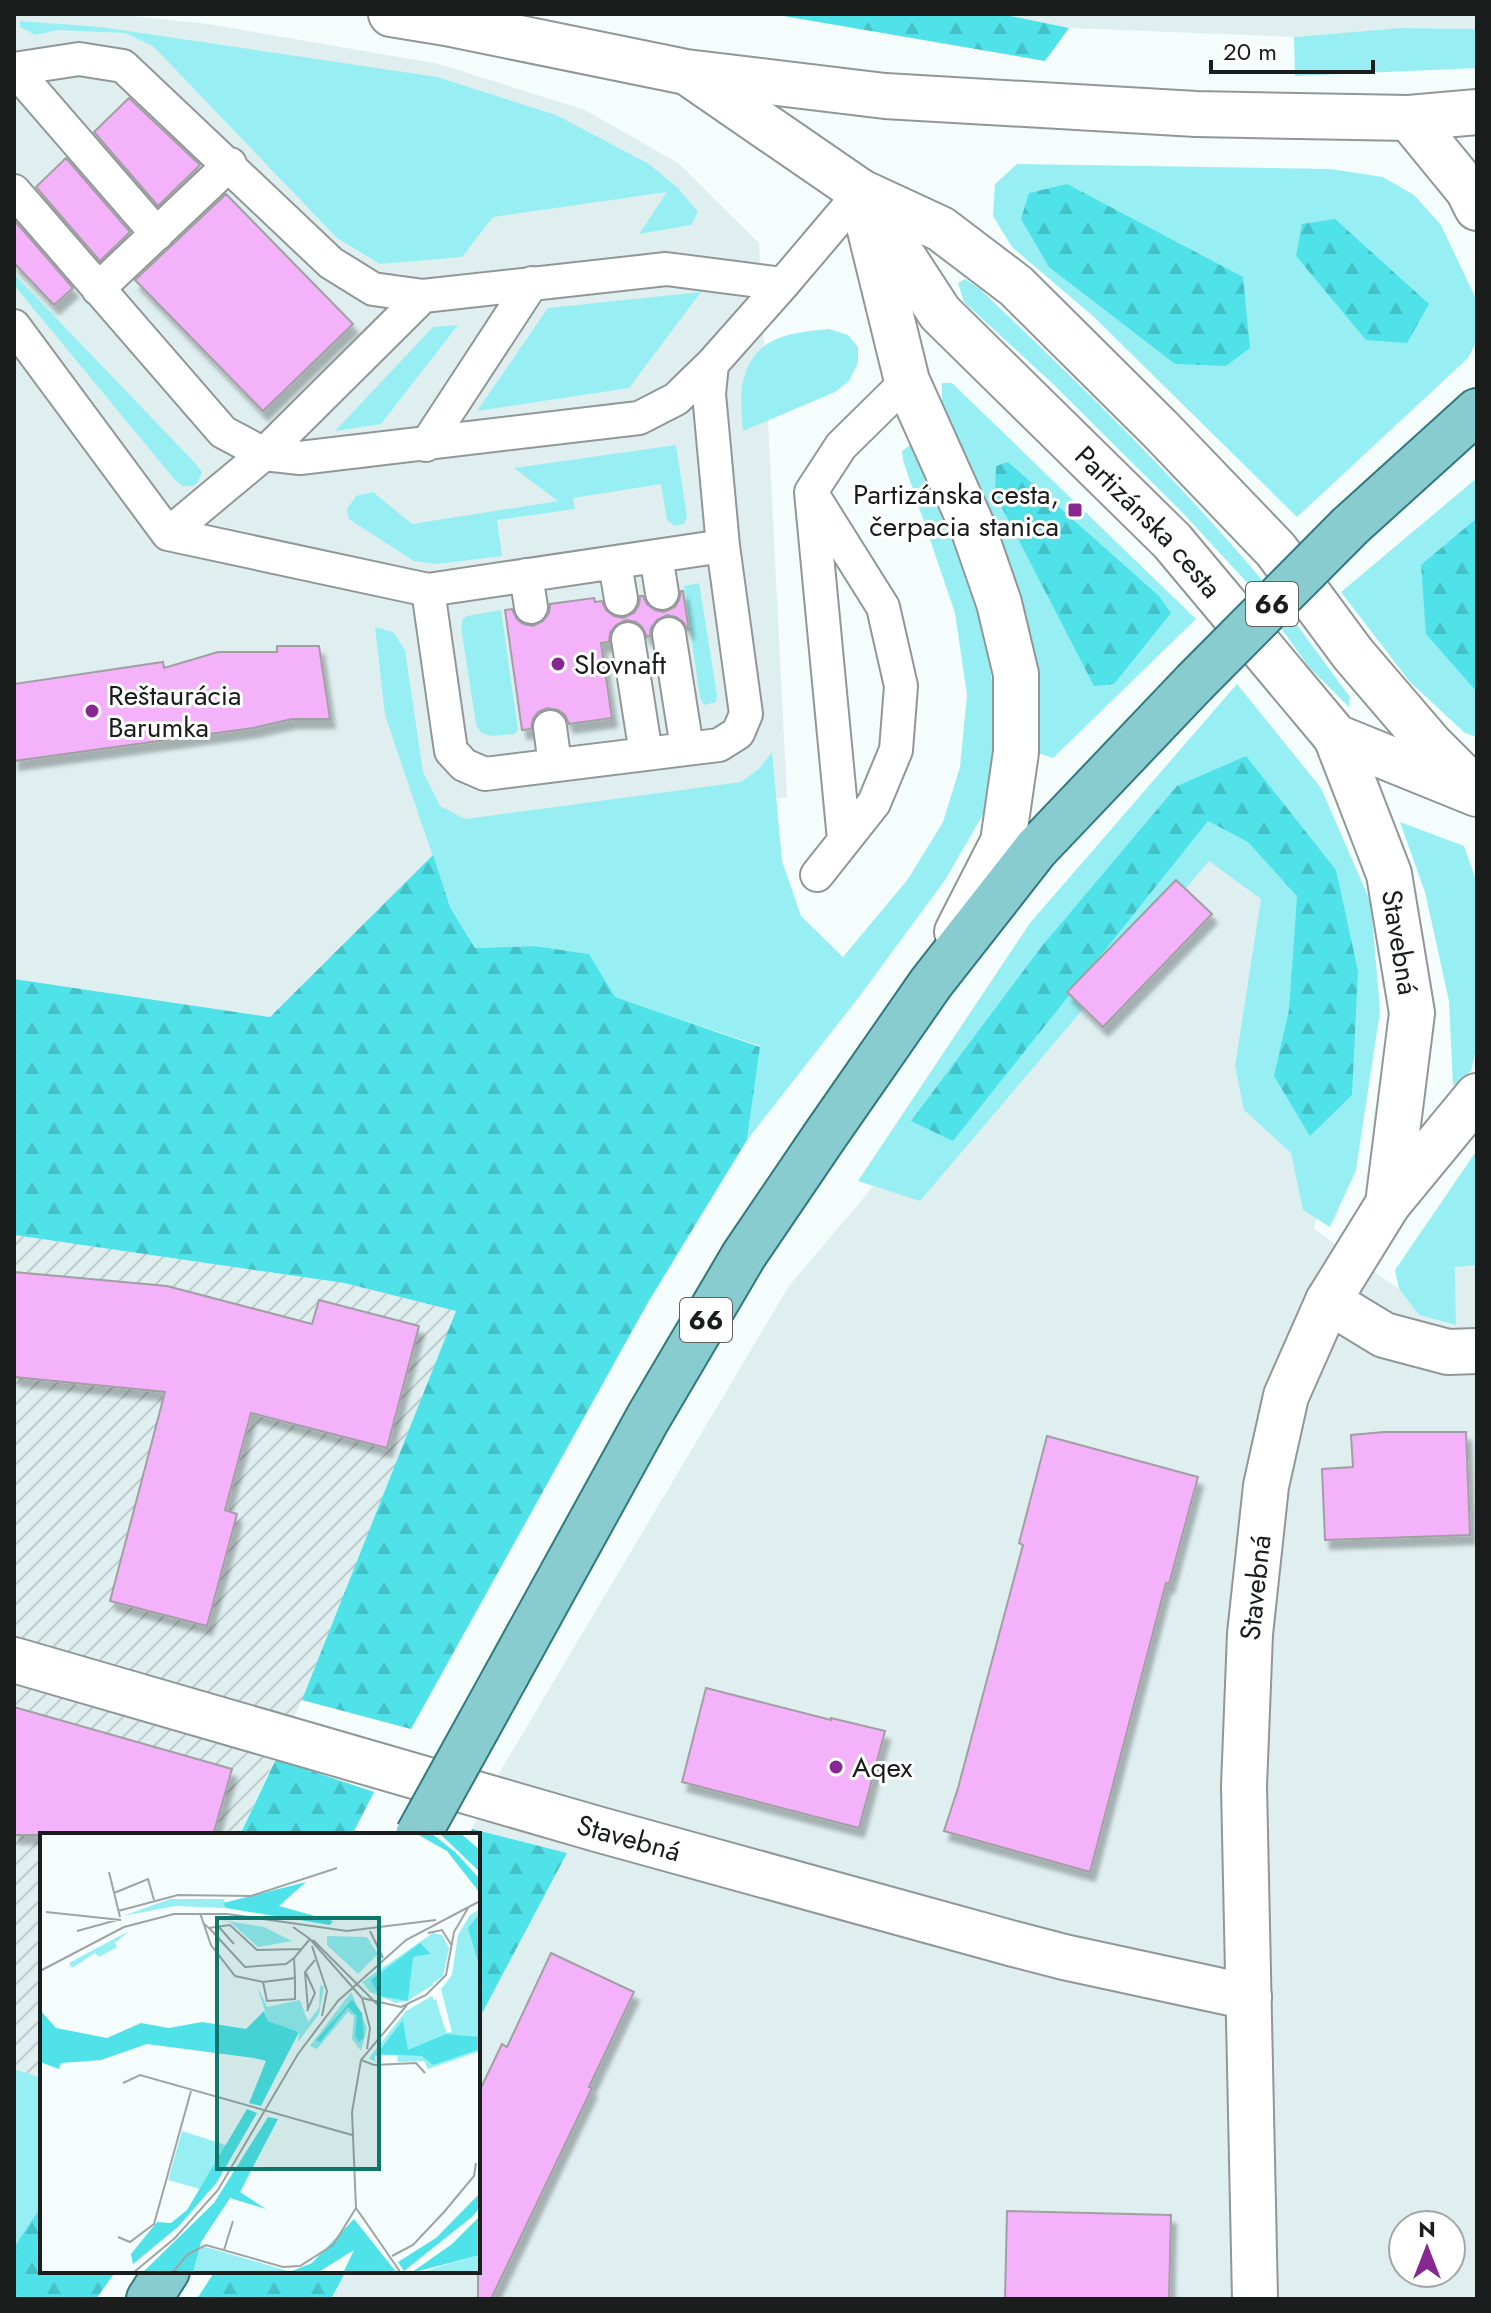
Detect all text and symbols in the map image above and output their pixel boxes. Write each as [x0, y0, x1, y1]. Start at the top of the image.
scale bar [1211, 24, 1373, 74]
text: 20 m [1223, 34, 1277, 69]
street label: Partizánska cesta [1065, 436, 1231, 607]
place label: Partizánska cesta, čerpacia stanica [853, 474, 1059, 547]
marker: Partizánska cesta, čerpacia stanica [1066, 501, 1084, 519]
road number: 66 [1246, 582, 1298, 626]
place label: Slovnaft [574, 644, 666, 685]
marker: Slovnaft [549, 655, 567, 673]
place label: Reštaurácia Barumka [108, 675, 242, 748]
marker: Reštaurácia Barumka [83, 702, 101, 720]
street label: Stavebná [1371, 887, 1429, 998]
road number: 66 [680, 1298, 732, 1342]
street label: Stavebná [1229, 1533, 1282, 1642]
place label: Aqex [852, 1747, 912, 1788]
marker: Aqex [827, 1758, 845, 1776]
street label: Stavebná [572, 1804, 685, 1872]
inset map [40, 1833, 480, 2273]
north arrow [1387, 2209, 1467, 2289]
text: N [1418, 2213, 1436, 2245]

